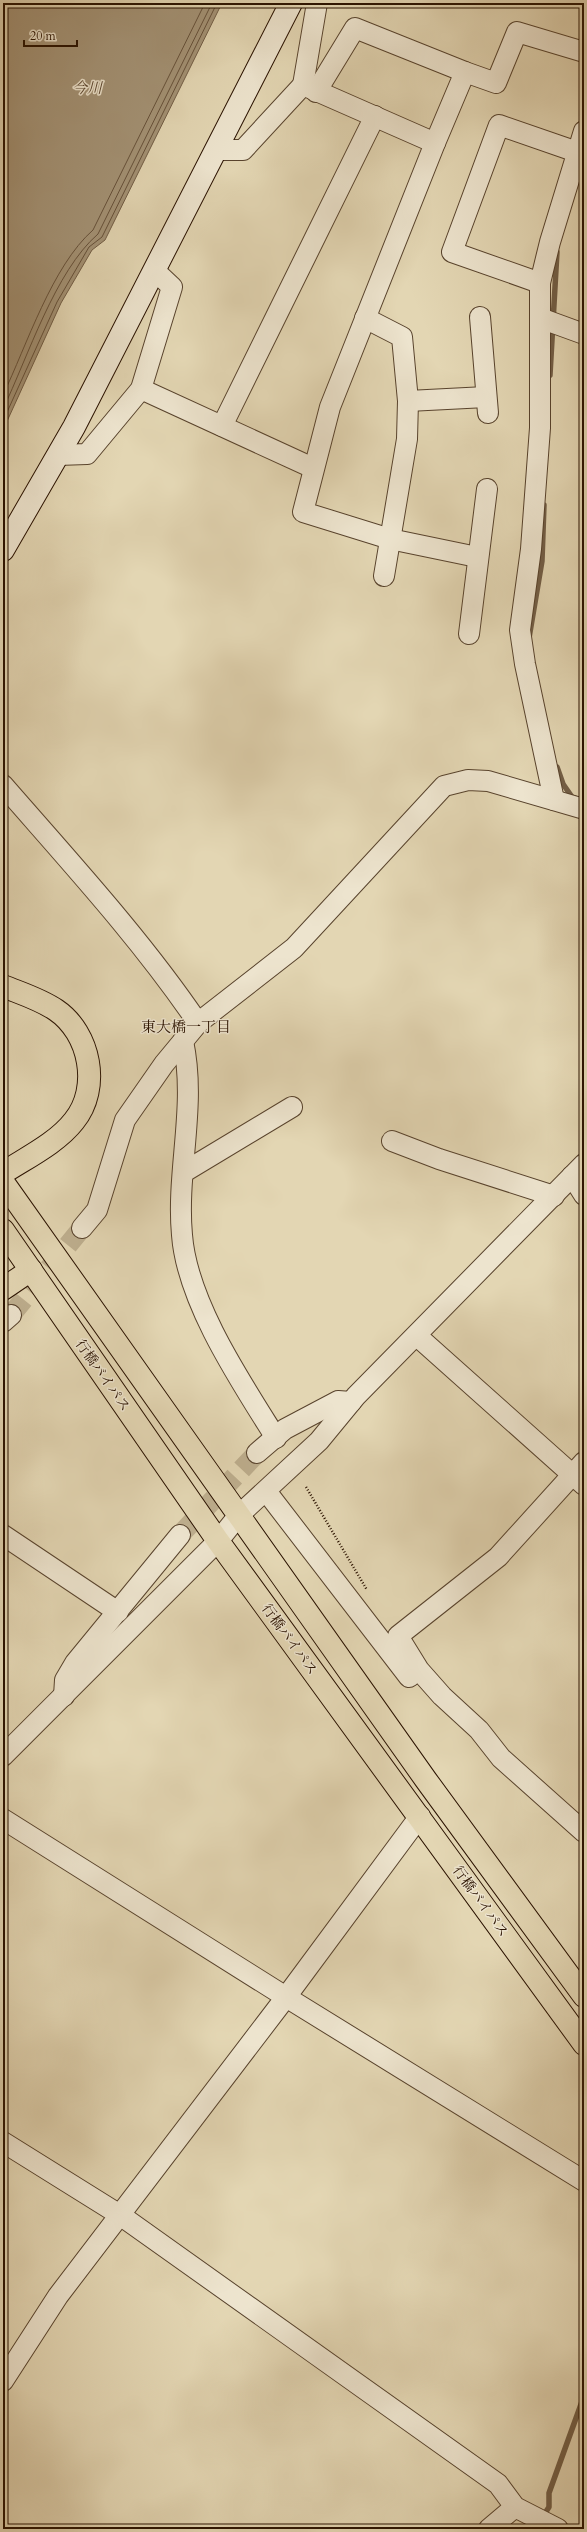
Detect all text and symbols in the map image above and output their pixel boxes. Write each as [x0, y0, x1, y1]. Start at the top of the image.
scale bar [24, 22, 77, 48]
text: 20 m [30, 28, 57, 44]
water label: 今川 [72, 78, 104, 98]
district label: 東大橋一丁目 [141, 1017, 231, 1037]
street label: 行橋バイパス [71, 1336, 134, 1415]
street label: 行橋バイパス [257, 1600, 322, 1679]
street label: 行橋バイパス [448, 1862, 513, 1941]

